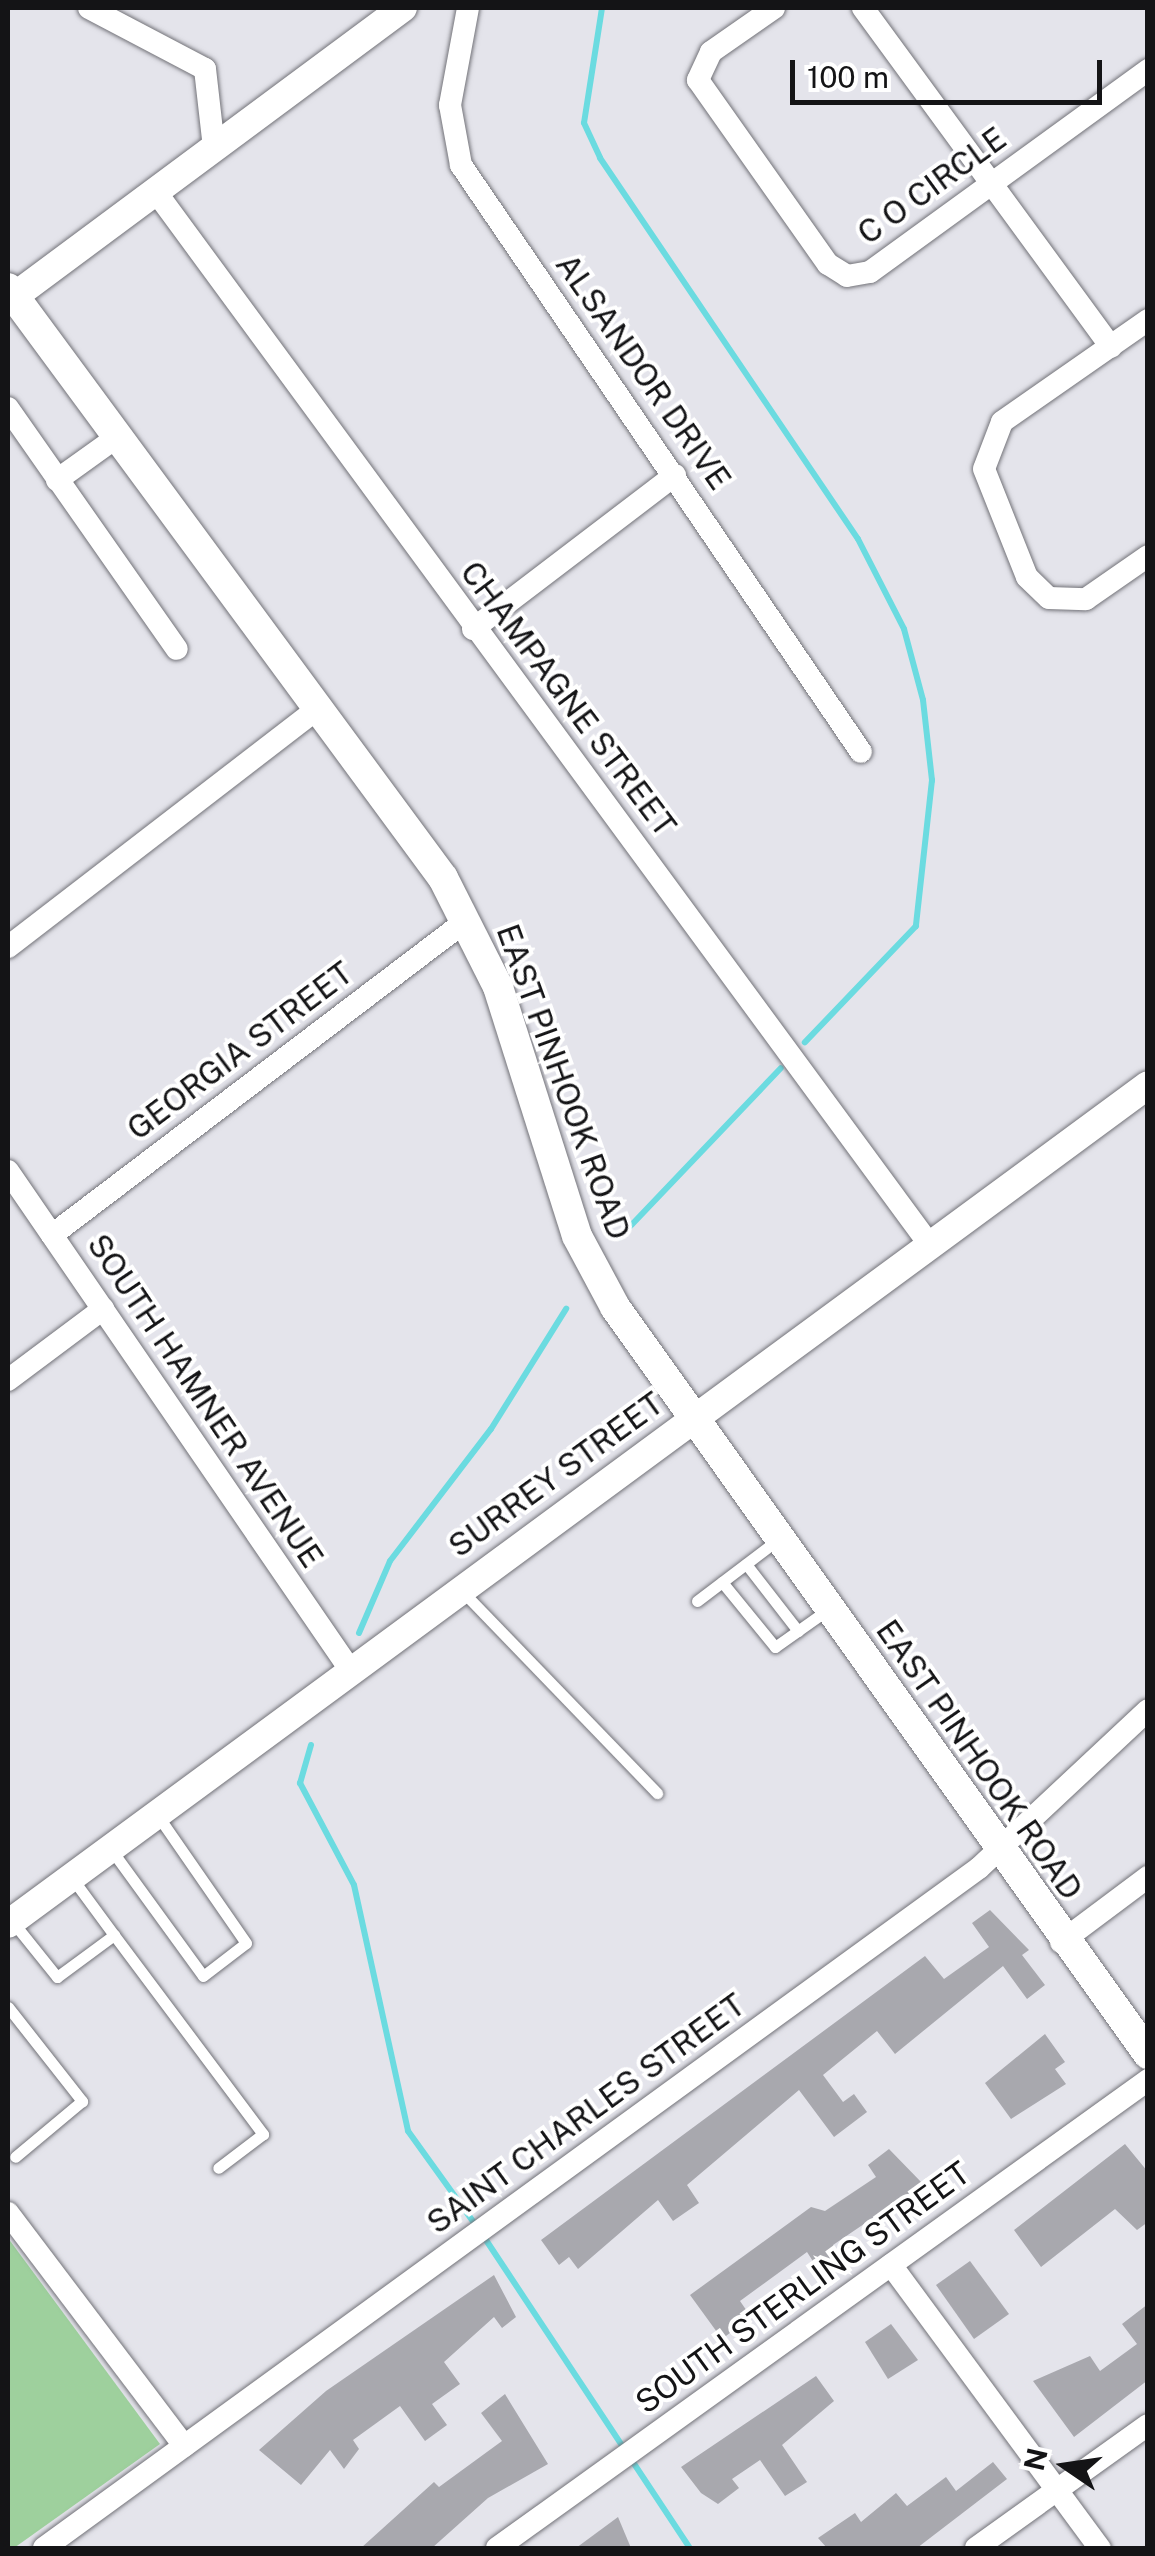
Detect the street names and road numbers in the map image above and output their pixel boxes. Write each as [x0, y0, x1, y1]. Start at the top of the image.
street label: C O CIRCLE [850, 119, 1014, 253]
street label: ALSANDOR DRIVE [547, 247, 739, 497]
street label: CHAMPAGNE STREET [452, 554, 684, 844]
street label: EAST PINHOOK ROAD [488, 919, 638, 1245]
street label: GEORGIA STREET [120, 954, 360, 1148]
street label: SOUTH HAMNER AVENUE [79, 1227, 331, 1575]
street label: SURREY STREET [441, 1384, 671, 1566]
street label: EAST PINHOOK ROAD [868, 1613, 1090, 1907]
street label: SAINT CHARLES STREET [420, 1986, 752, 2242]
street label: SOUTH STERLING STREET [629, 2154, 977, 2422]

